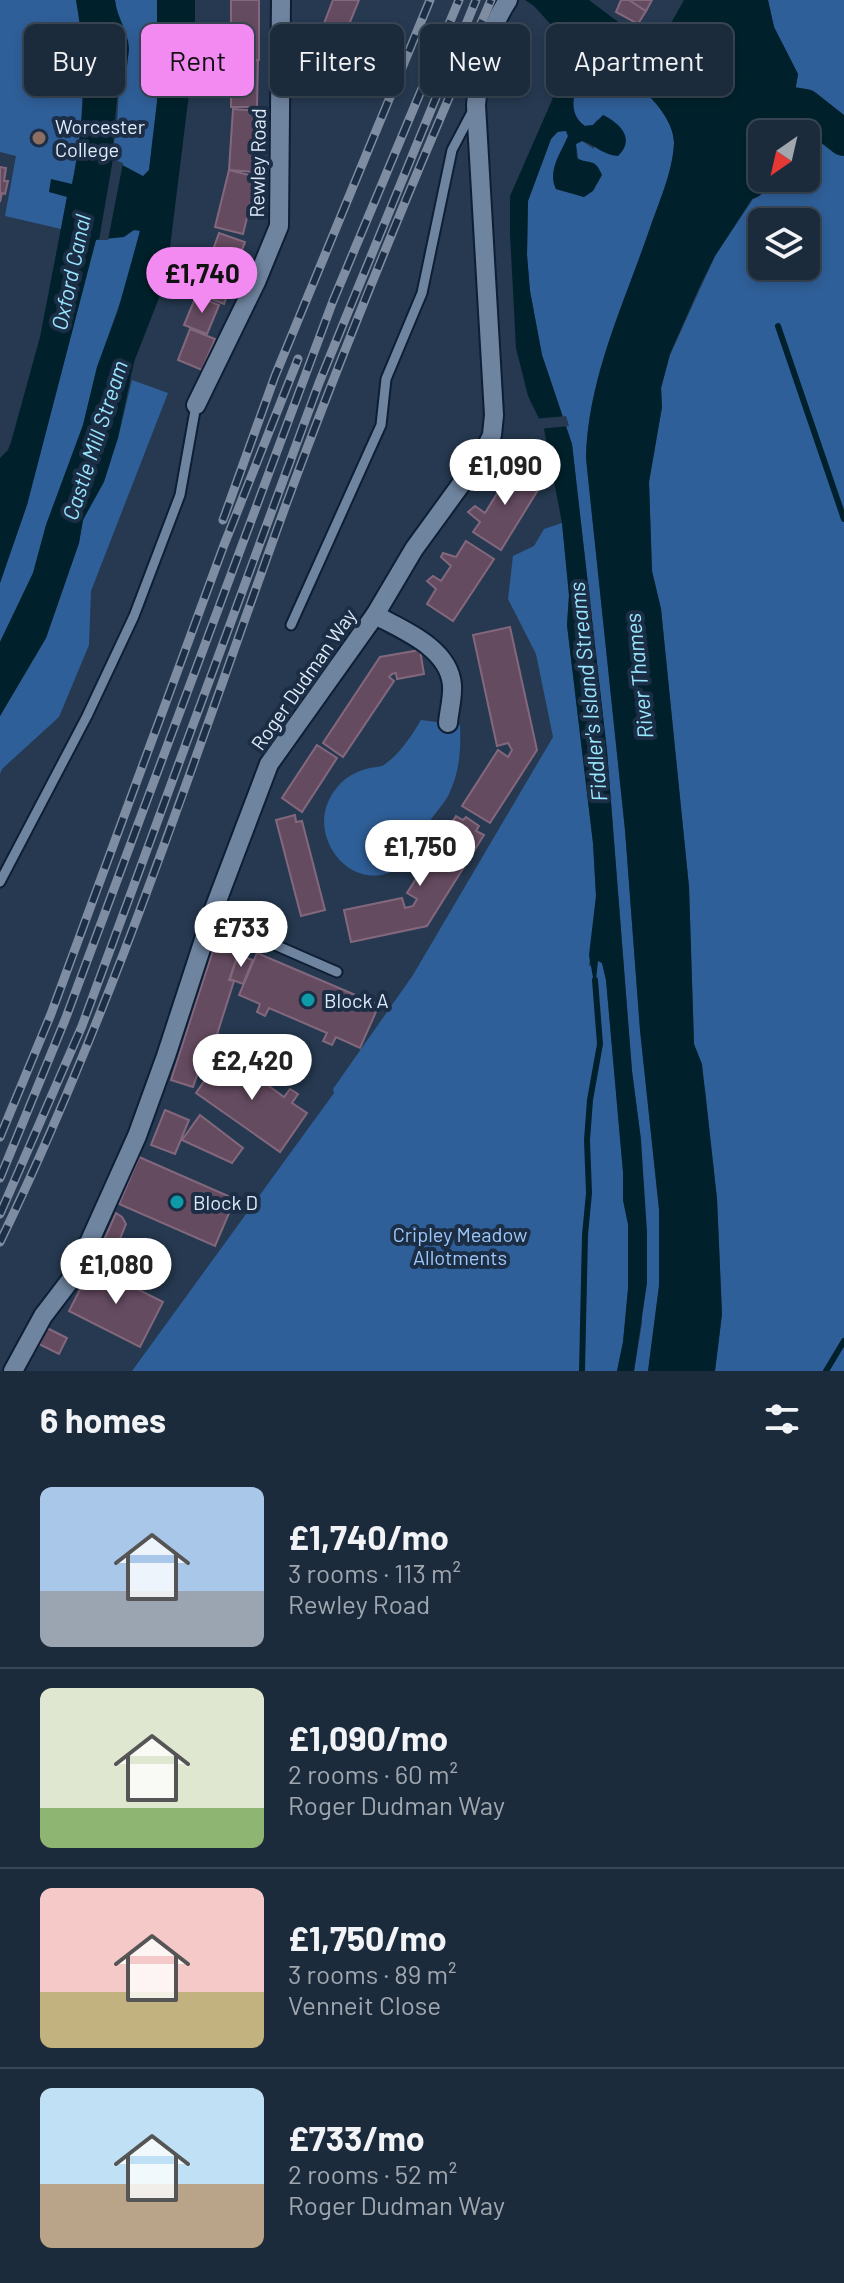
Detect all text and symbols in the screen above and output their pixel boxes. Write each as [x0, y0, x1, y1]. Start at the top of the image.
chip: Buy [24, 24, 125, 96]
chip: Rent [141, 24, 254, 96]
chip: Filters [270, 24, 404, 96]
chip: New [420, 24, 530, 96]
chip: Apartment [546, 24, 733, 96]
street label: Rewley Road [244, 108, 270, 218]
place label: Worcester College [55, 114, 145, 161]
north arrow [748, 120, 820, 192]
map controls [748, 120, 820, 280]
marker: Worcester College [30, 129, 48, 147]
button: layers [748, 208, 820, 280]
water label: Oxford Canal [45, 212, 95, 332]
pin: £1,740 [137, 247, 267, 315]
text: £1,740 [164, 257, 240, 288]
water label: Castle Mill Stream [56, 357, 132, 523]
pin: £1,090 [440, 439, 570, 507]
text: £1,090 [468, 449, 542, 480]
water label: Fiddler's Island Streams [563, 581, 611, 803]
street label: Roger Dudman Way [245, 604, 361, 754]
water label: River Thames [618, 612, 658, 740]
pin: £1,750 [355, 820, 485, 888]
text: £1,750 [383, 830, 457, 861]
pin: £733 [194, 901, 288, 969]
text: £733 [213, 911, 269, 942]
place label: Block A [324, 988, 389, 1012]
marker: Block A [299, 991, 317, 1009]
pin: £2,420 [187, 1034, 317, 1102]
text: £2,420 [211, 1044, 293, 1075]
place label: Block D [193, 1190, 258, 1214]
marker: Block D [168, 1193, 186, 1211]
park label: Cripley Meadow Allotments [393, 1222, 527, 1269]
pin: £1,080 [51, 1238, 181, 1306]
text: £1,080 [78, 1248, 154, 1279]
icon: filters [760, 1397, 804, 1441]
text: 6 homes [40, 1399, 166, 1440]
text: £1,740/mo [288, 1516, 449, 1557]
icon: home [104, 1519, 200, 1615]
text: 3 rooms · 113 m² [288, 1557, 461, 1588]
text: Rewley Road [288, 1588, 430, 1619]
text: £1,090/mo [288, 1717, 448, 1758]
icon: home [104, 1720, 200, 1816]
text: 2 rooms · 60 m² [288, 1758, 458, 1789]
text: Roger Dudman Way [288, 1789, 505, 1820]
text: £1,750/mo [288, 1917, 447, 1958]
icon: home [104, 1920, 200, 2016]
text: 3 rooms · 89 m² [288, 1958, 456, 1989]
text: Venneit Close [288, 1989, 441, 2020]
text: £733/mo [288, 2117, 425, 2158]
icon: home [104, 2120, 200, 2216]
text: 2 rooms · 52 m² [288, 2158, 457, 2189]
text: Roger Dudman Way [288, 2189, 505, 2220]

